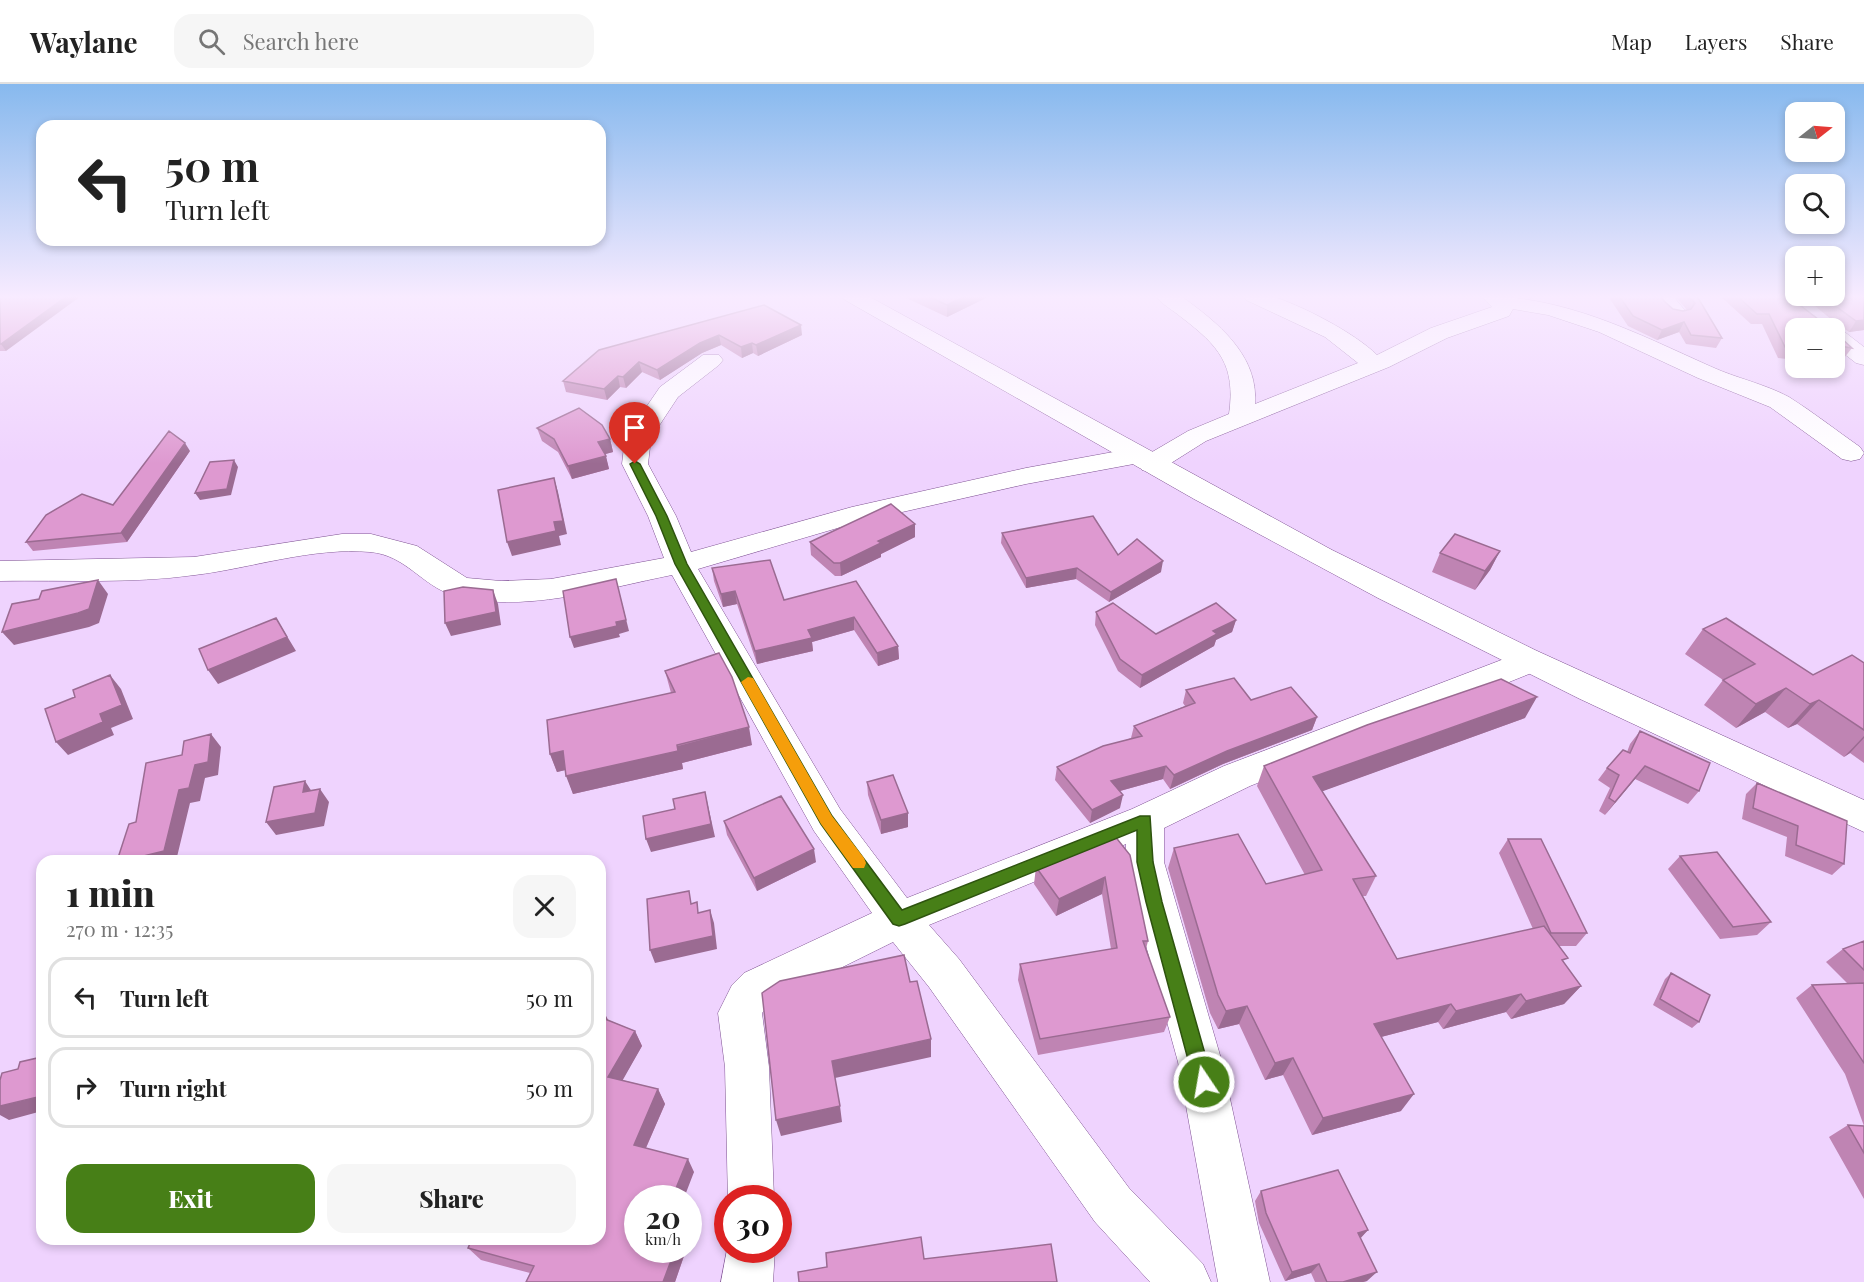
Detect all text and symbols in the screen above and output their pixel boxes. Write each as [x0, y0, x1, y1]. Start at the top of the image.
search box [174, 14, 594, 68]
text: Waylane [30, 23, 138, 60]
icon: search [195, 25, 228, 58]
text: Search here [243, 26, 359, 56]
text: Map [1611, 27, 1652, 55]
text: Layers [1685, 27, 1747, 55]
text: Share [1780, 27, 1834, 55]
north arrow [1785, 102, 1845, 162]
map controls [1785, 102, 1845, 378]
text: 50 m [165, 137, 259, 193]
icon: left [66, 144, 144, 222]
button: search [1785, 174, 1845, 234]
text: Turn left [165, 191, 269, 227]
button: + [1785, 246, 1845, 306]
button: − [1785, 318, 1845, 378]
pin [609, 402, 660, 464]
icon: arrive [618, 411, 651, 444]
text: 1 min [66, 868, 155, 916]
button: close [513, 875, 576, 938]
text: 270 m · 12:35 [66, 915, 173, 942]
icon: left [69, 981, 102, 1014]
text: Turn left [120, 983, 209, 1013]
text: 50 m [526, 983, 573, 1013]
position arrow [1172, 1050, 1236, 1114]
icon: right [69, 1071, 102, 1104]
text: Turn right [120, 1073, 226, 1103]
text: 50 m [526, 1073, 573, 1103]
button: Exit [66, 1164, 315, 1233]
button: Share [327, 1164, 576, 1233]
speed limit sign: 30 [714, 1185, 792, 1263]
text: 20 [645, 1197, 681, 1237]
text: km/h [645, 1229, 681, 1249]

